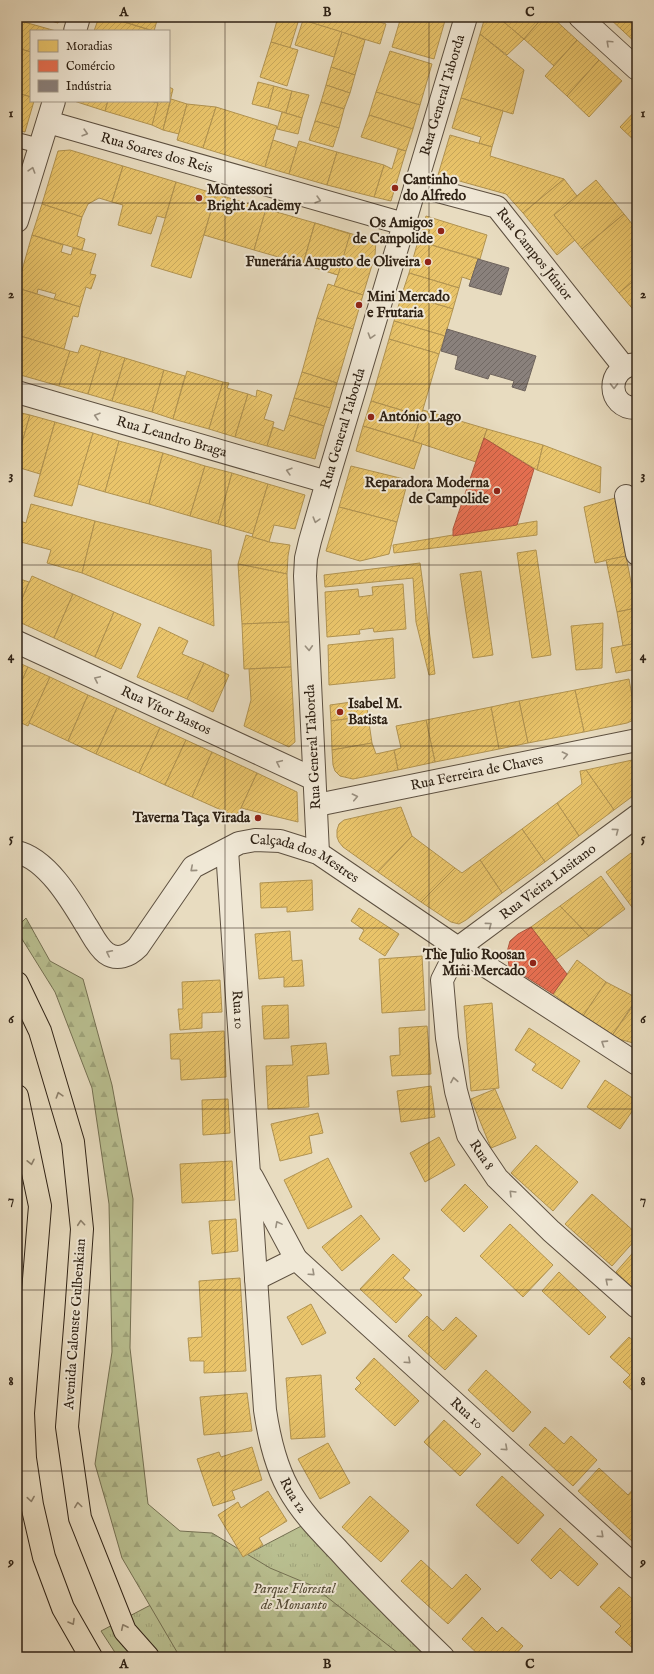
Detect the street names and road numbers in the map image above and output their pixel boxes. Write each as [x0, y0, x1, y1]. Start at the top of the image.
street label: Rua General Taborda [416, 32, 470, 158]
street label: Rua Soares dos Reis [98, 128, 215, 178]
street label: Rua Campos Júnior [492, 204, 577, 304]
street label: Rua General Taborda [316, 365, 370, 491]
street label: Rua Leandro Braga [114, 412, 230, 462]
street label: Rua Vítor Bastos [118, 682, 214, 739]
street label: Rua General Taborda [301, 683, 325, 810]
street label: Rua Ferreira de Chaves [409, 750, 545, 795]
street label: Calçada dos Mestres [250, 831, 362, 887]
street label: Rua Vieira Lusitano [496, 840, 600, 924]
street label: Rua 10 [228, 990, 248, 1030]
street label: Rua 8 [465, 1137, 498, 1174]
street label: Avenida Calouste Gulbenkian [60, 1237, 90, 1411]
street label: Rua 10 [446, 1394, 487, 1433]
street label: Rua 12 [275, 1475, 311, 1517]

